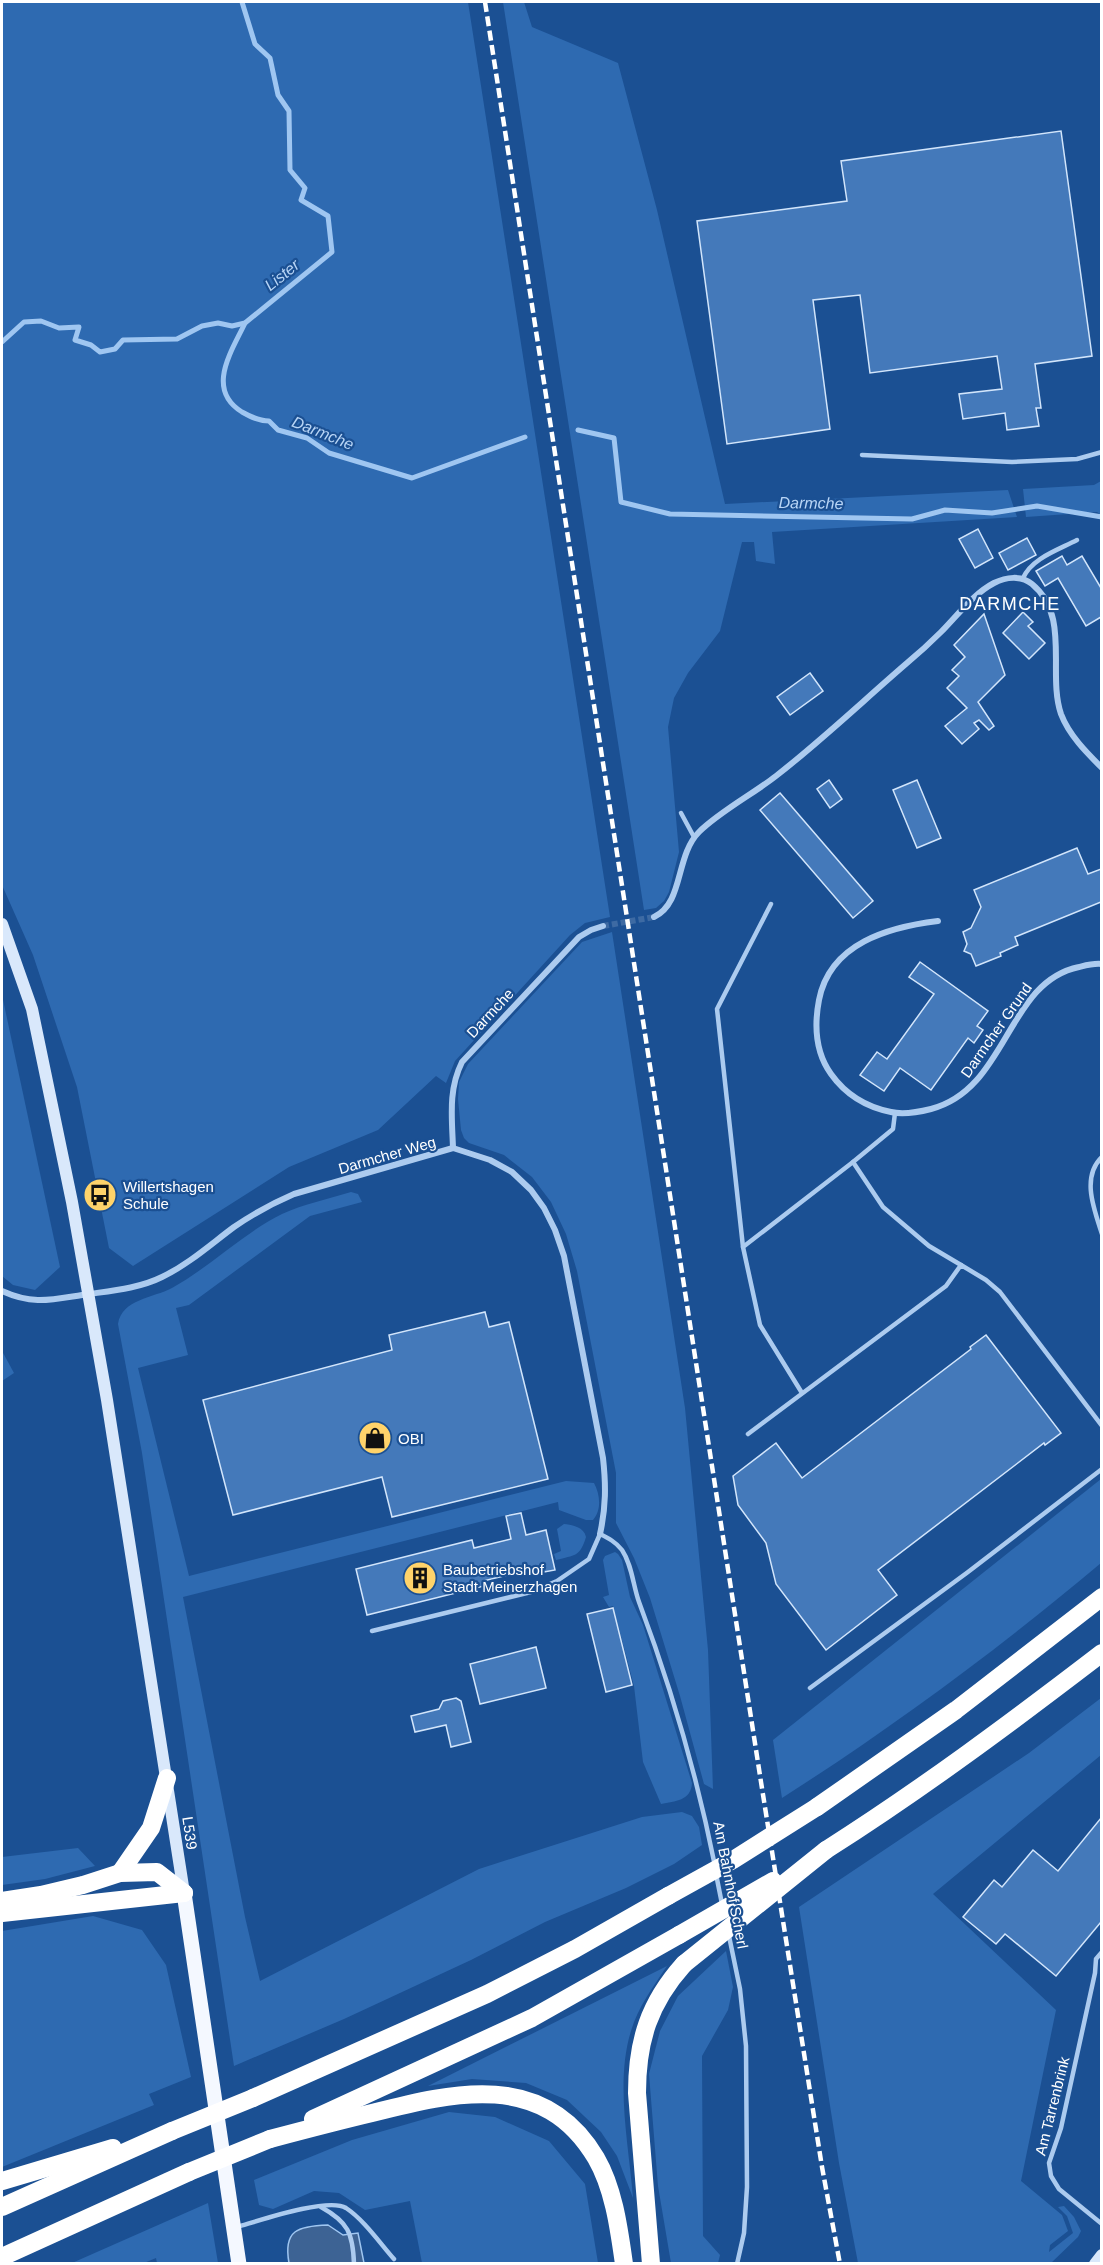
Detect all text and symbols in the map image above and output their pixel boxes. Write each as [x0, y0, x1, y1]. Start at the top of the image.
water label: Lister [261, 256, 303, 294]
water label: Darmche [290, 413, 356, 453]
water label: Darmche [778, 494, 844, 512]
district label: DARMCHE [959, 594, 1061, 614]
street label: Darmcher Grund [957, 979, 1035, 1081]
street label: Darmche [463, 985, 517, 1041]
street label: Darmcher Weg [336, 1133, 438, 1177]
bus stop icon: Willertshagen Schule [82, 1177, 118, 1213]
place label: Willertshagen Schule [123, 1178, 214, 1212]
shop icon: OBI [357, 1420, 393, 1456]
place label: OBI [398, 1430, 424, 1447]
building icon: Baubetriebshof Stadt Meinerzhagen [402, 1560, 438, 1596]
place label: Baubetriebshof Stadt Meinerzhagen [443, 1561, 577, 1595]
street label: L539 [179, 1815, 201, 1851]
street label: Am Bahnhof Scherl [710, 1820, 752, 1950]
street label: Am Tarrenbrink [1031, 2054, 1073, 2157]

